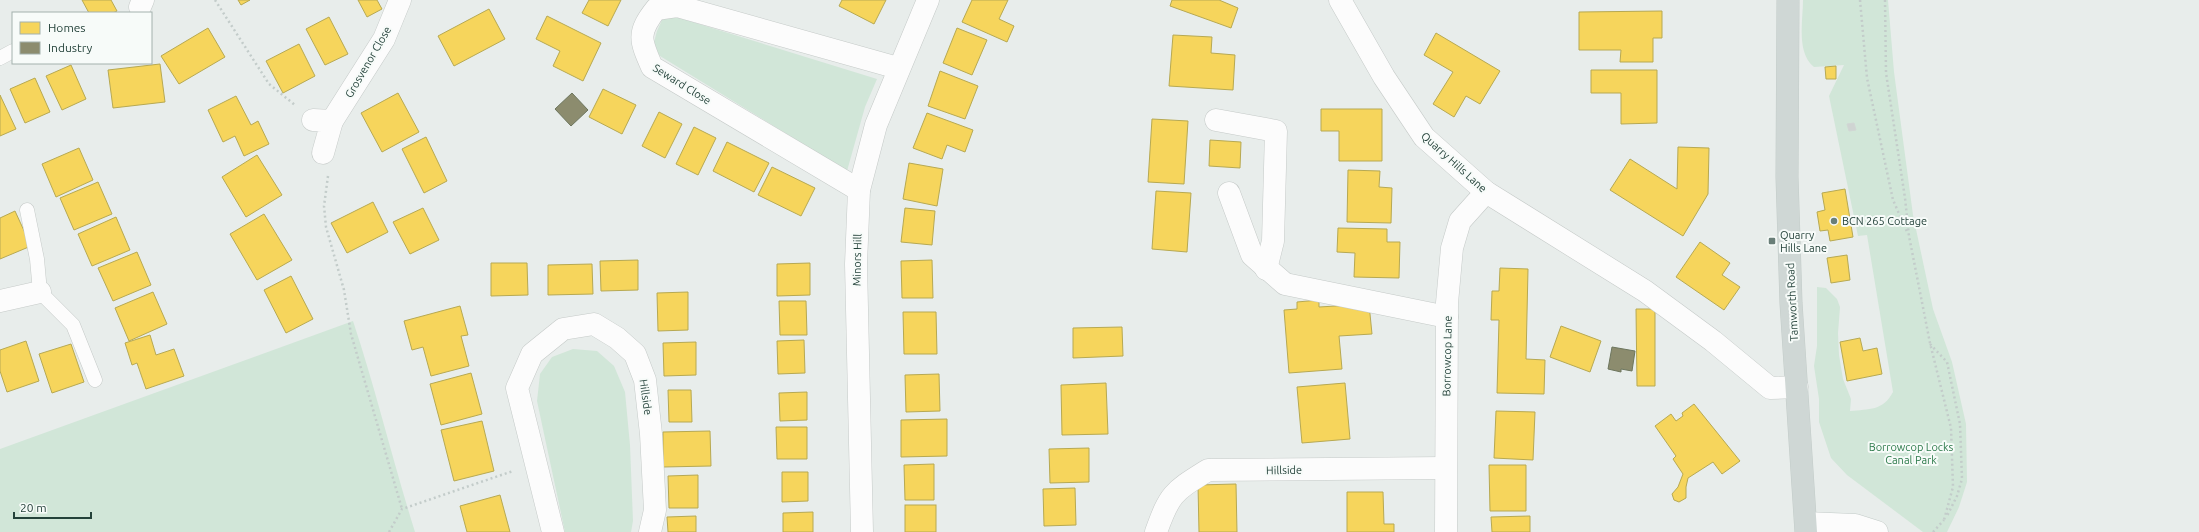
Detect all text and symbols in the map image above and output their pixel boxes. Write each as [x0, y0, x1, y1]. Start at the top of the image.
legend [12, 12, 152, 64]
text: Homes [48, 21, 86, 34]
street label: Grosvenor Close [343, 24, 393, 100]
text: Industry [48, 41, 93, 54]
street label: Seward Close [651, 61, 713, 107]
street label: Quarry Hills Lane [1419, 129, 1489, 195]
place label: BCN 265 Cottage [1842, 215, 1927, 227]
marker: BCN 265 Cottage [1829, 216, 1839, 226]
place label: Quarry Hills Lane [1780, 229, 1827, 254]
street label: Minors Hill [851, 234, 863, 286]
marker: Quarry Hills Lane [1767, 236, 1777, 246]
street label: Tamworth Road [1784, 263, 1800, 341]
street label: Borrowcop Lane [1440, 316, 1454, 396]
street label: Hillside [638, 378, 654, 416]
park label: Borrowcop Locks Canal Park [1869, 441, 1954, 466]
street label: Hillside [1266, 464, 1302, 476]
scale bar [14, 494, 91, 520]
text: 20 m [20, 501, 47, 514]

